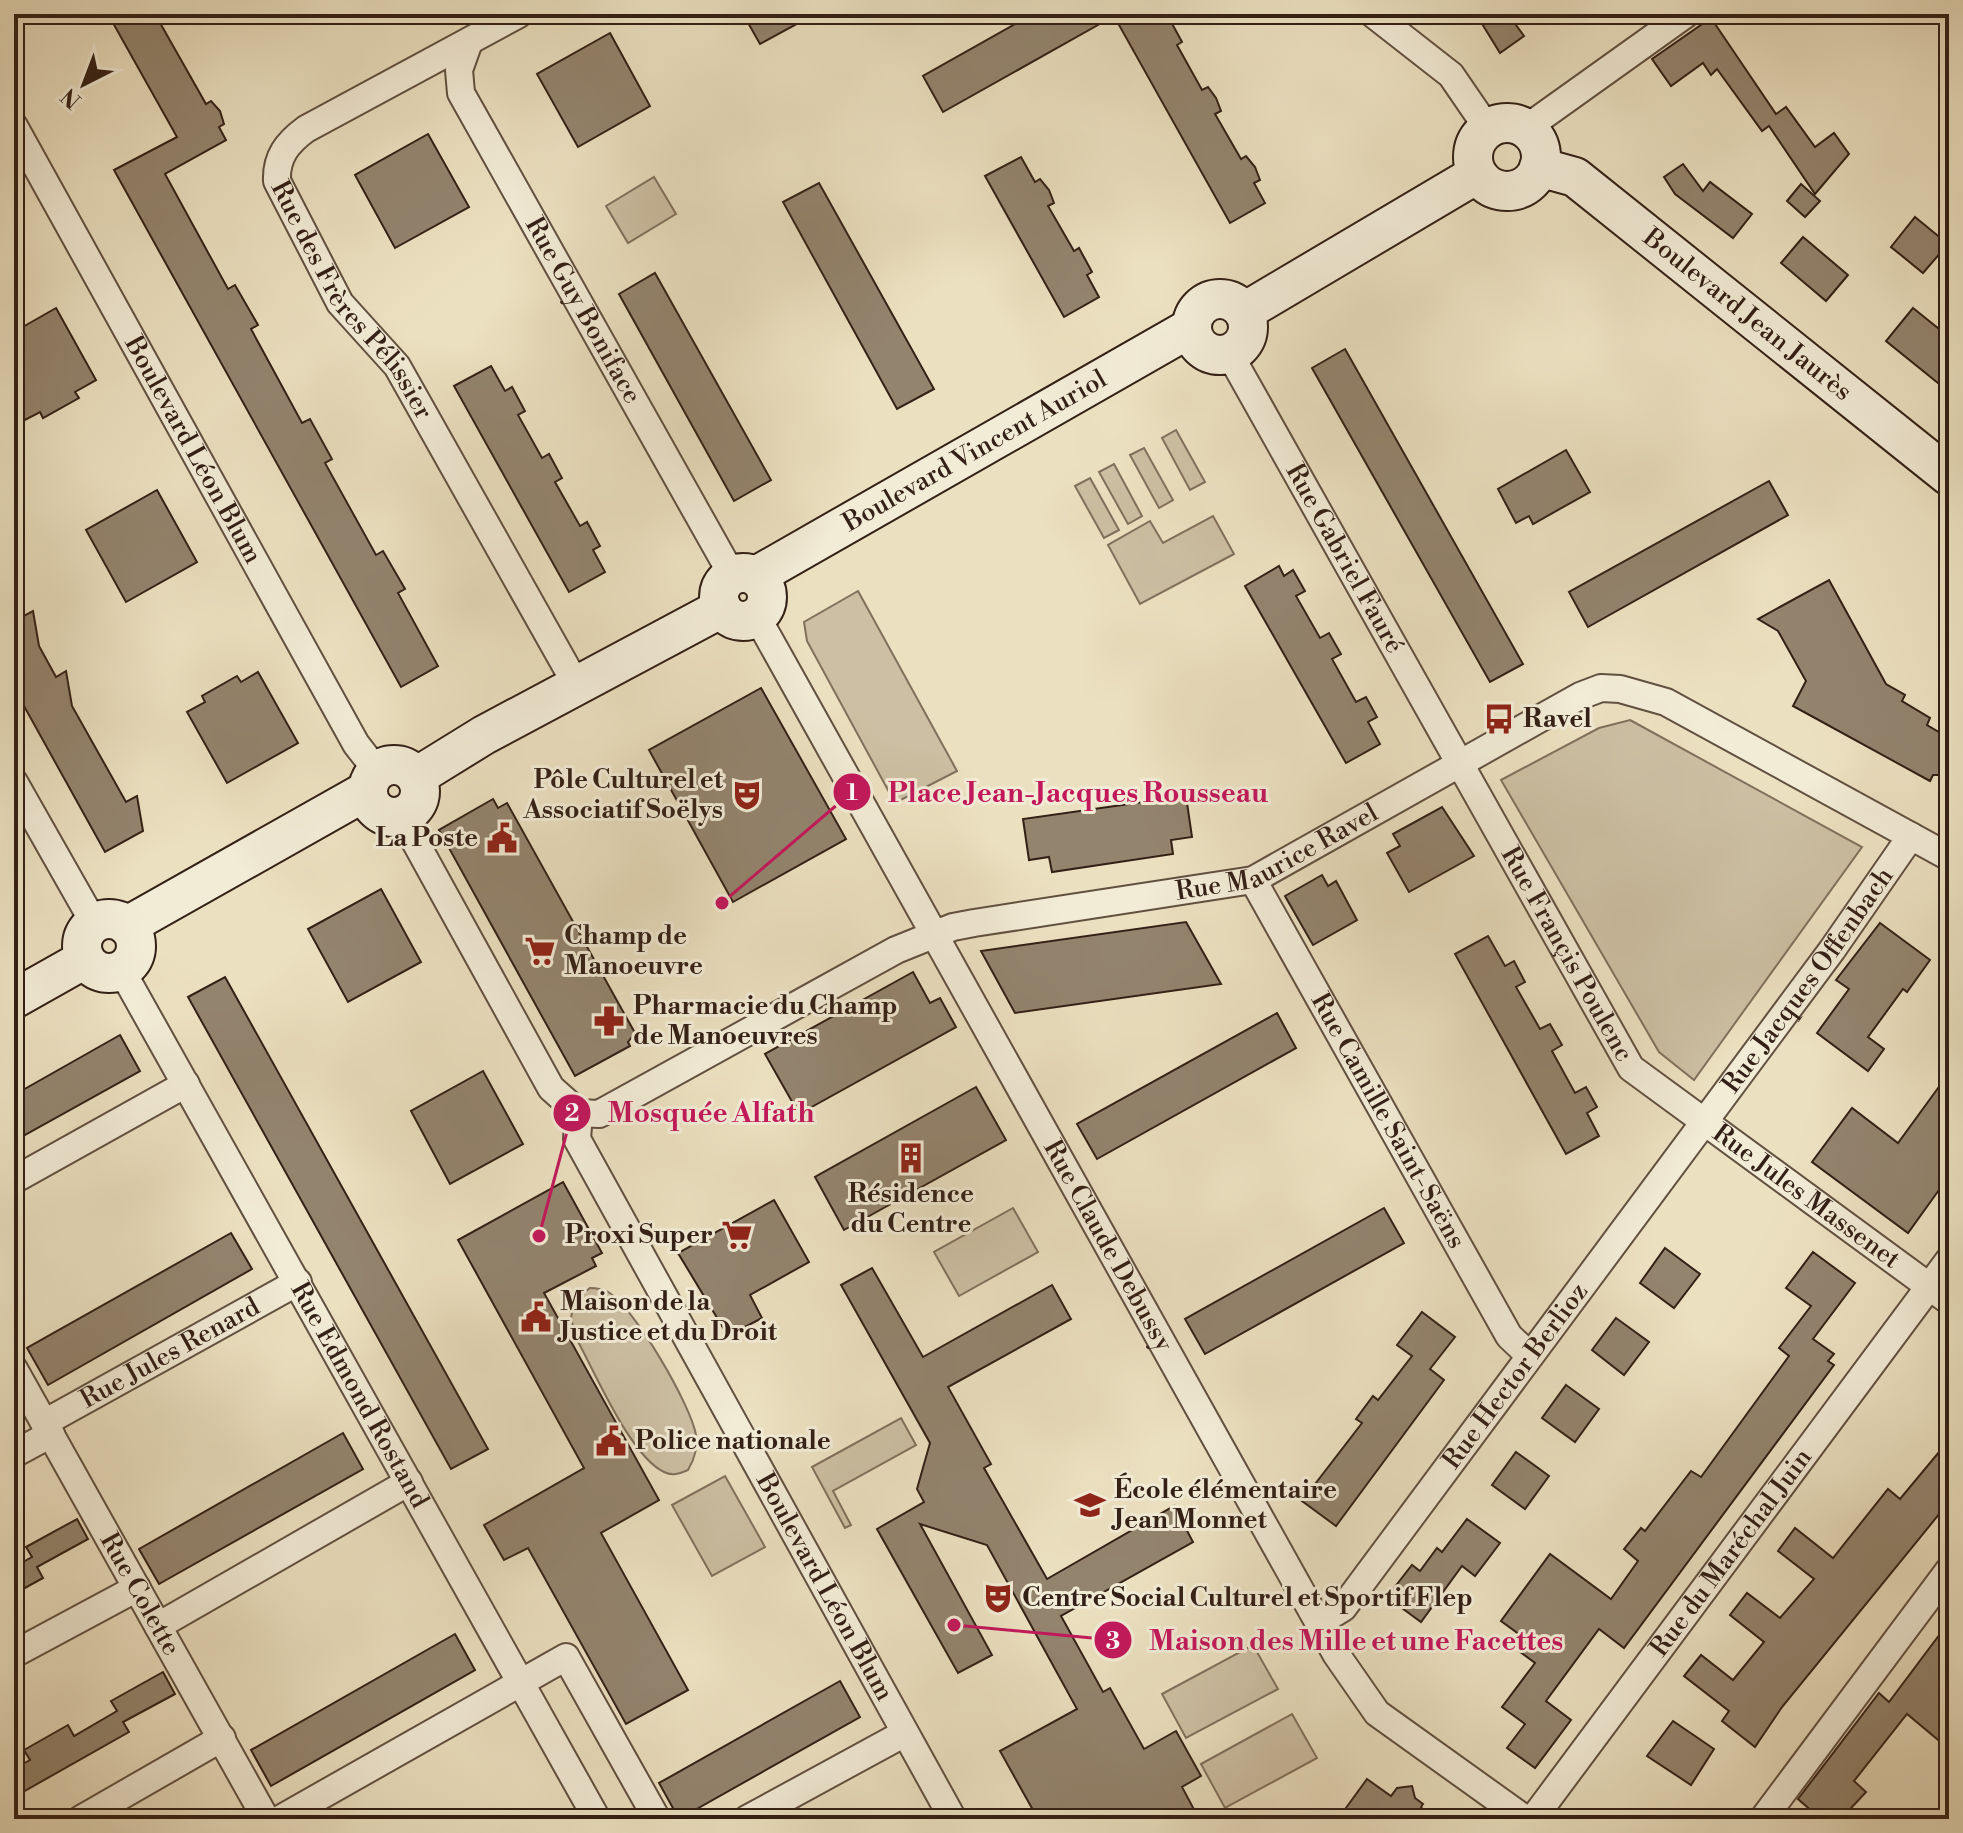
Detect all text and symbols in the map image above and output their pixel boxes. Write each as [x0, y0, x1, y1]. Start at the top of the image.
north arrow [44, 44, 124, 124]
text: N [56, 81, 87, 114]
street label: Rue des Frères Pélissier [264, 175, 440, 425]
street label: Rue Guy Boniface [518, 211, 648, 409]
street label: Boulevard Jean Jaurès [1636, 221, 1858, 408]
street label: Boulevard Léon Blum [117, 330, 269, 569]
street label: Boulevard Vincent Auriol [836, 363, 1113, 539]
street label: Rue Gabriel Fauré [1278, 458, 1411, 659]
bus stop icon: Ravel [1482, 702, 1516, 736]
place label: Ravel [1523, 703, 1592, 735]
place label: Pôle Culturel et Associatif Soëlys [522, 764, 724, 826]
callout: Place Jean-Jacques Rousseau [832, 766, 1285, 818]
text: Place Jean-Jacques Rousseau [888, 776, 1268, 811]
theatre icon: Pôle Culturel et Associatif Soëlys [730, 778, 764, 812]
text: 1 [846, 778, 858, 808]
street label: Rue Maurice Ravel [1173, 797, 1384, 908]
public building icon: La Poste [485, 821, 519, 855]
place label: La Poste [375, 822, 478, 854]
street label: Rue Françis Poulenc [1494, 841, 1640, 1067]
street label: Rue Jacques Offenbach [1715, 861, 1900, 1099]
place label: Champ de Manoeuvre [564, 920, 703, 982]
supermarket icon: Champ de Manoeuvre [523, 934, 557, 968]
street label: Rue Camille Saint-Saëns [1304, 987, 1473, 1254]
place label: Pharmacie du Champ de Manoeuvres [633, 990, 898, 1052]
pharmacy icon: Pharmacie du Champ de Manoeuvres [592, 1004, 626, 1038]
callout: Mosquée Alfath [552, 1087, 831, 1139]
text: Mosquée Alfath [607, 1096, 815, 1131]
text: 2 [565, 1099, 580, 1129]
street label: Rue Jules Massenet [1706, 1117, 1906, 1276]
street label: Rue Claude Debussy [1036, 1134, 1180, 1357]
building icon: Résidence du Centre [894, 1141, 928, 1175]
place label: Résidence du Centre [848, 1178, 974, 1240]
supermarket icon: Proxi Super [720, 1218, 754, 1252]
place label: Proxi Super [565, 1219, 713, 1251]
street label: Rue Edmond Rostand [283, 1276, 436, 1514]
street label: Rue Hector Berlioz [1436, 1276, 1595, 1475]
place label: Maison de la Justice et du Droit [557, 1286, 778, 1348]
street label: Rue Jules Renard [75, 1290, 265, 1416]
public building icon: Maison de la Justice et du Droit [519, 1300, 553, 1334]
public building icon: Police nationale [594, 1424, 628, 1458]
place label: Police nationale [635, 1425, 831, 1457]
street label: Rue du Maréchal Juin [1643, 1442, 1819, 1663]
street label: Boulevard Léon Blum [749, 1467, 901, 1707]
place label: École élémentaire Jean Monnet [1111, 1472, 1337, 1536]
school or university icon: École élémentaire Jean Monnet [1073, 1488, 1107, 1522]
street label: Rue Colette [93, 1527, 187, 1661]
theatre icon: Centre Social Culturel et Sportif Flep [981, 1581, 1015, 1615]
place label: Centre Social Culturel et Sportif Flep [1022, 1582, 1473, 1614]
callout: Maison des Mille et une Facettes [1093, 1614, 1579, 1666]
text: Maison des Mille et une Facettes [1149, 1624, 1563, 1659]
text: 3 [1106, 1627, 1120, 1657]

